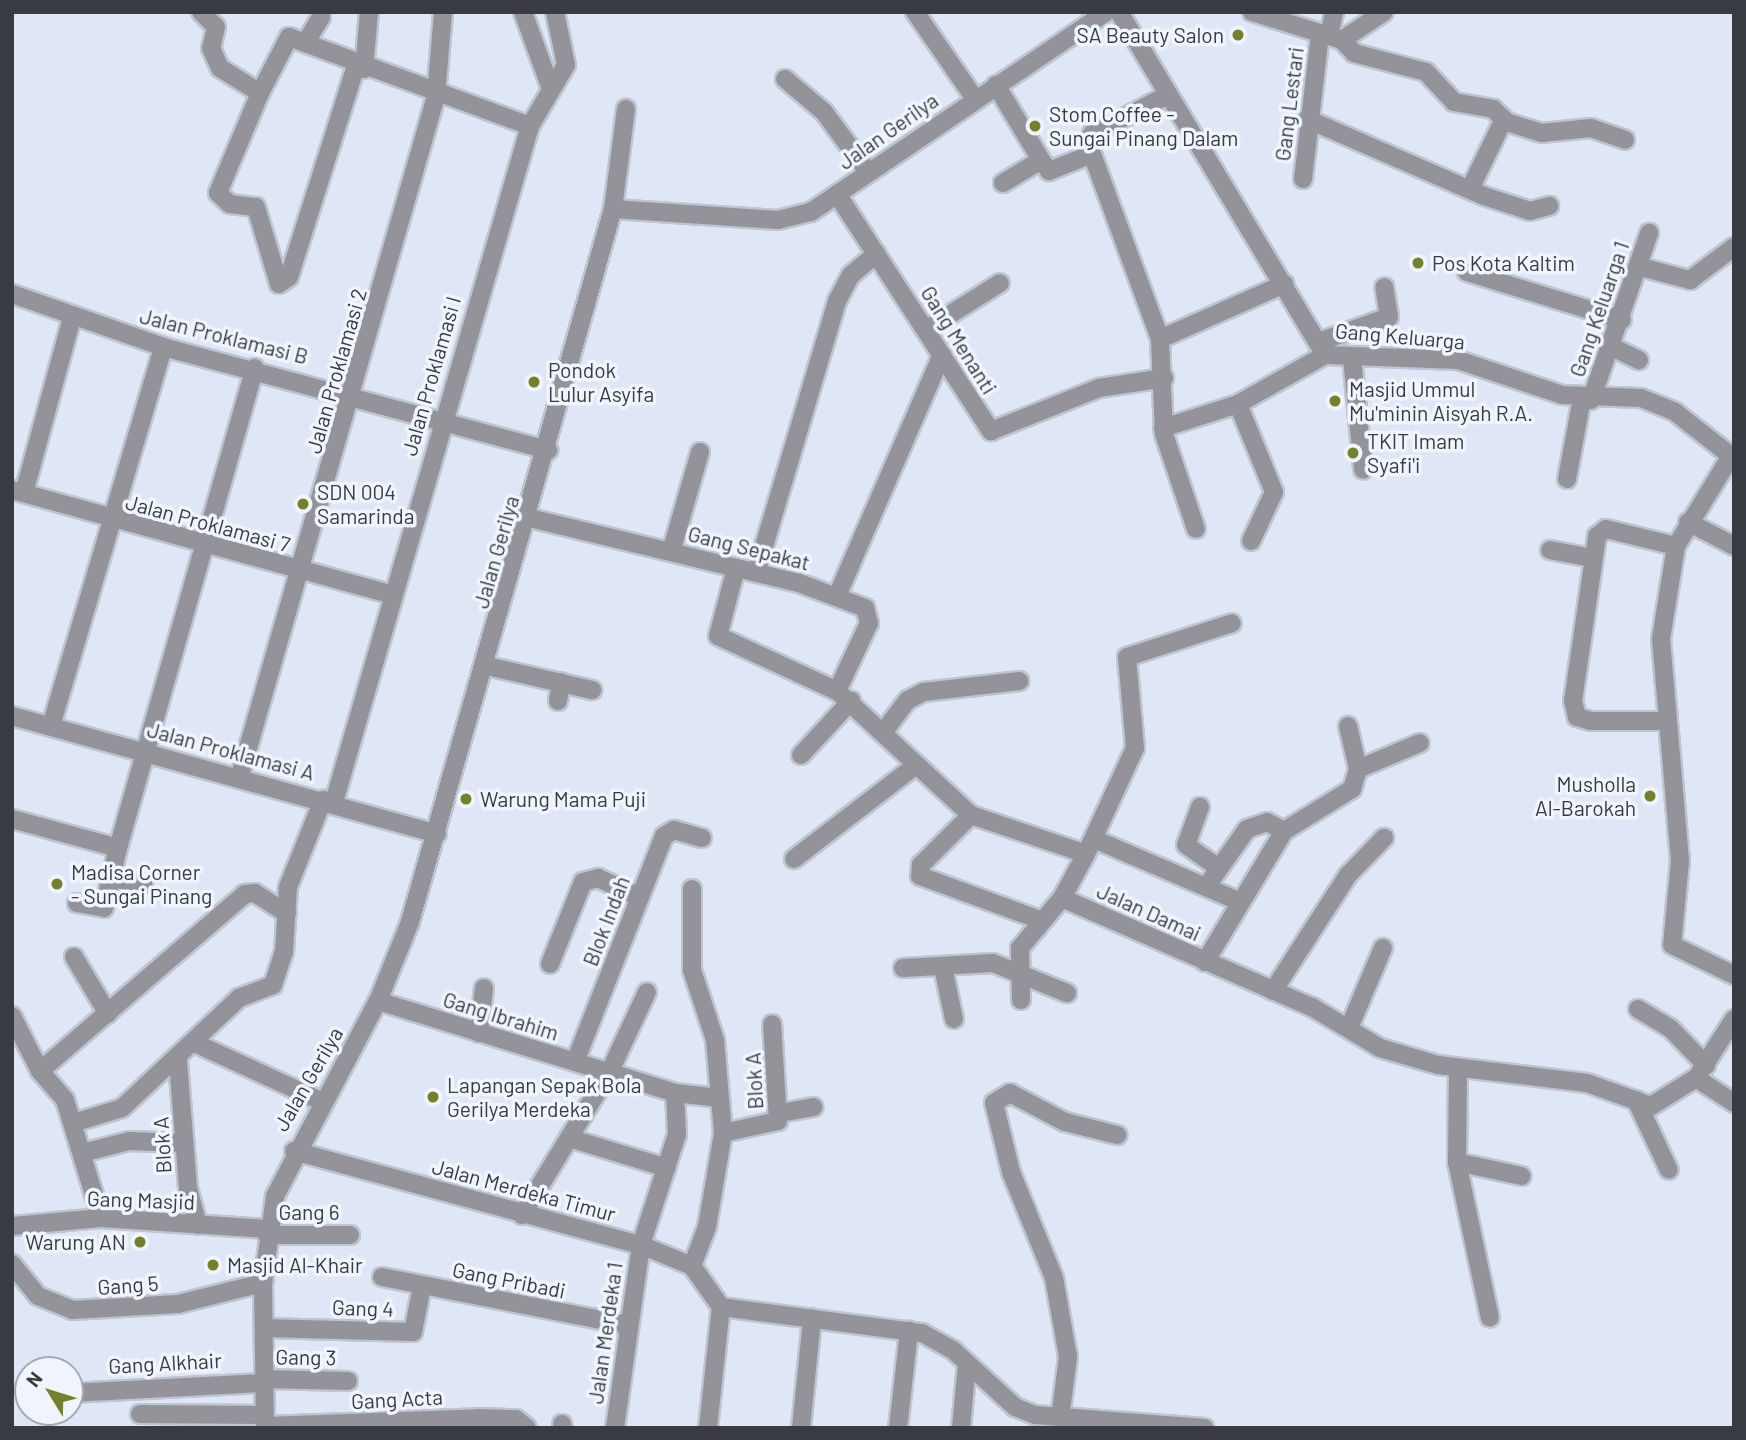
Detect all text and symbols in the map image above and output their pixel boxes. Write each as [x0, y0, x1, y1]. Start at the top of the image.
place label: SA Beauty Salon [1076, 22, 1224, 48]
marker: SA Beauty Salon [1230, 27, 1246, 43]
street label: Gang Lestari [1270, 46, 1308, 162]
street label: Jalan Gerilya [833, 87, 943, 175]
place label: Stom Coffee - Sungai Pinang Dalam [1049, 101, 1238, 151]
marker: Stom Coffee - Sungai Pinang Dalam [1027, 118, 1043, 134]
street label: Gang Keluarga 1 [1564, 238, 1634, 380]
place label: Pos Kota Kaltim [1432, 250, 1575, 276]
marker: Pos Kota Kaltim [1410, 255, 1426, 271]
street label: Gang Menanti [916, 281, 1002, 399]
street label: Jalan Proklamasi 2 [300, 286, 372, 456]
street label: Jalan Proklamasi I [396, 293, 466, 459]
street label: Jalan Proklamasi B [137, 303, 311, 369]
street label: Gang Keluarga [1334, 318, 1466, 354]
place label: Pondok Lulur Asyifa [548, 357, 654, 407]
marker: Pondok Lulur Asyifa [526, 374, 542, 390]
place label: Masjid Ummul Mu'minin Aisyah R.A. [1349, 376, 1533, 426]
marker: Masjid Ummul Mu'minin Aisyah R.A. [1327, 393, 1343, 409]
place label: TKIT Imam Syafi'i [1367, 428, 1464, 478]
marker: TKIT Imam Syafi'i [1345, 445, 1361, 461]
place label: SDN 004 Samarinda [317, 479, 414, 529]
street label: Jalan Proklamasi 7 [123, 489, 293, 557]
street label: Jalan Gerilya [468, 493, 524, 611]
marker: SDN 004 Samarinda [295, 496, 311, 512]
street label: Gang Sepakat [685, 521, 813, 575]
street label: Jalan Proklamasi A [145, 717, 317, 785]
place label: Musholla Al-Barokah [1535, 771, 1636, 821]
place label: Warung Mama Puji [480, 786, 646, 812]
marker: Musholla Al-Barokah [1642, 788, 1658, 804]
marker: Warung Mama Puji [458, 791, 474, 807]
place label: Madisa Corner - Sungai Pinang [71, 859, 212, 909]
street label: Blok Indah [577, 872, 635, 970]
marker: Madisa Corner - Sungai Pinang [49, 876, 65, 892]
street label: Jalan Damai [1093, 878, 1205, 946]
street label: Gang Ibrahim [440, 986, 562, 1046]
street label: Jalan Gerilya [268, 1022, 348, 1136]
street label: Blok A [740, 1052, 768, 1110]
place label: Lapangan Sepak Bola Gerilya Merdeka [447, 1072, 641, 1122]
marker: Lapangan Sepak Bola Gerilya Merdeka [425, 1089, 441, 1105]
street label: Blok A [148, 1116, 176, 1174]
street label: Jalan Merdeka Timur [430, 1153, 618, 1227]
street label: Gang Masjid [87, 1186, 195, 1214]
street label: Gang 6 [278, 1199, 340, 1225]
place label: Warung AN [25, 1229, 126, 1255]
marker: Warung AN [132, 1234, 148, 1250]
place label: Masjid Al-Khair [227, 1252, 363, 1278]
marker: Masjid Al-Khair [205, 1257, 221, 1273]
street label: Gang Pribadi [450, 1257, 568, 1303]
street label: Jalan Merdeka 1 [583, 1260, 627, 1406]
street label: Gang 5 [97, 1270, 159, 1300]
street label: Gang 4 [332, 1294, 394, 1322]
street label: Gang 3 [275, 1344, 337, 1370]
street label: Gang Alkhair [108, 1347, 222, 1379]
north arrow [14, 1356, 84, 1426]
text: N [21, 1367, 47, 1391]
street label: Gang Acta [350, 1384, 444, 1414]

